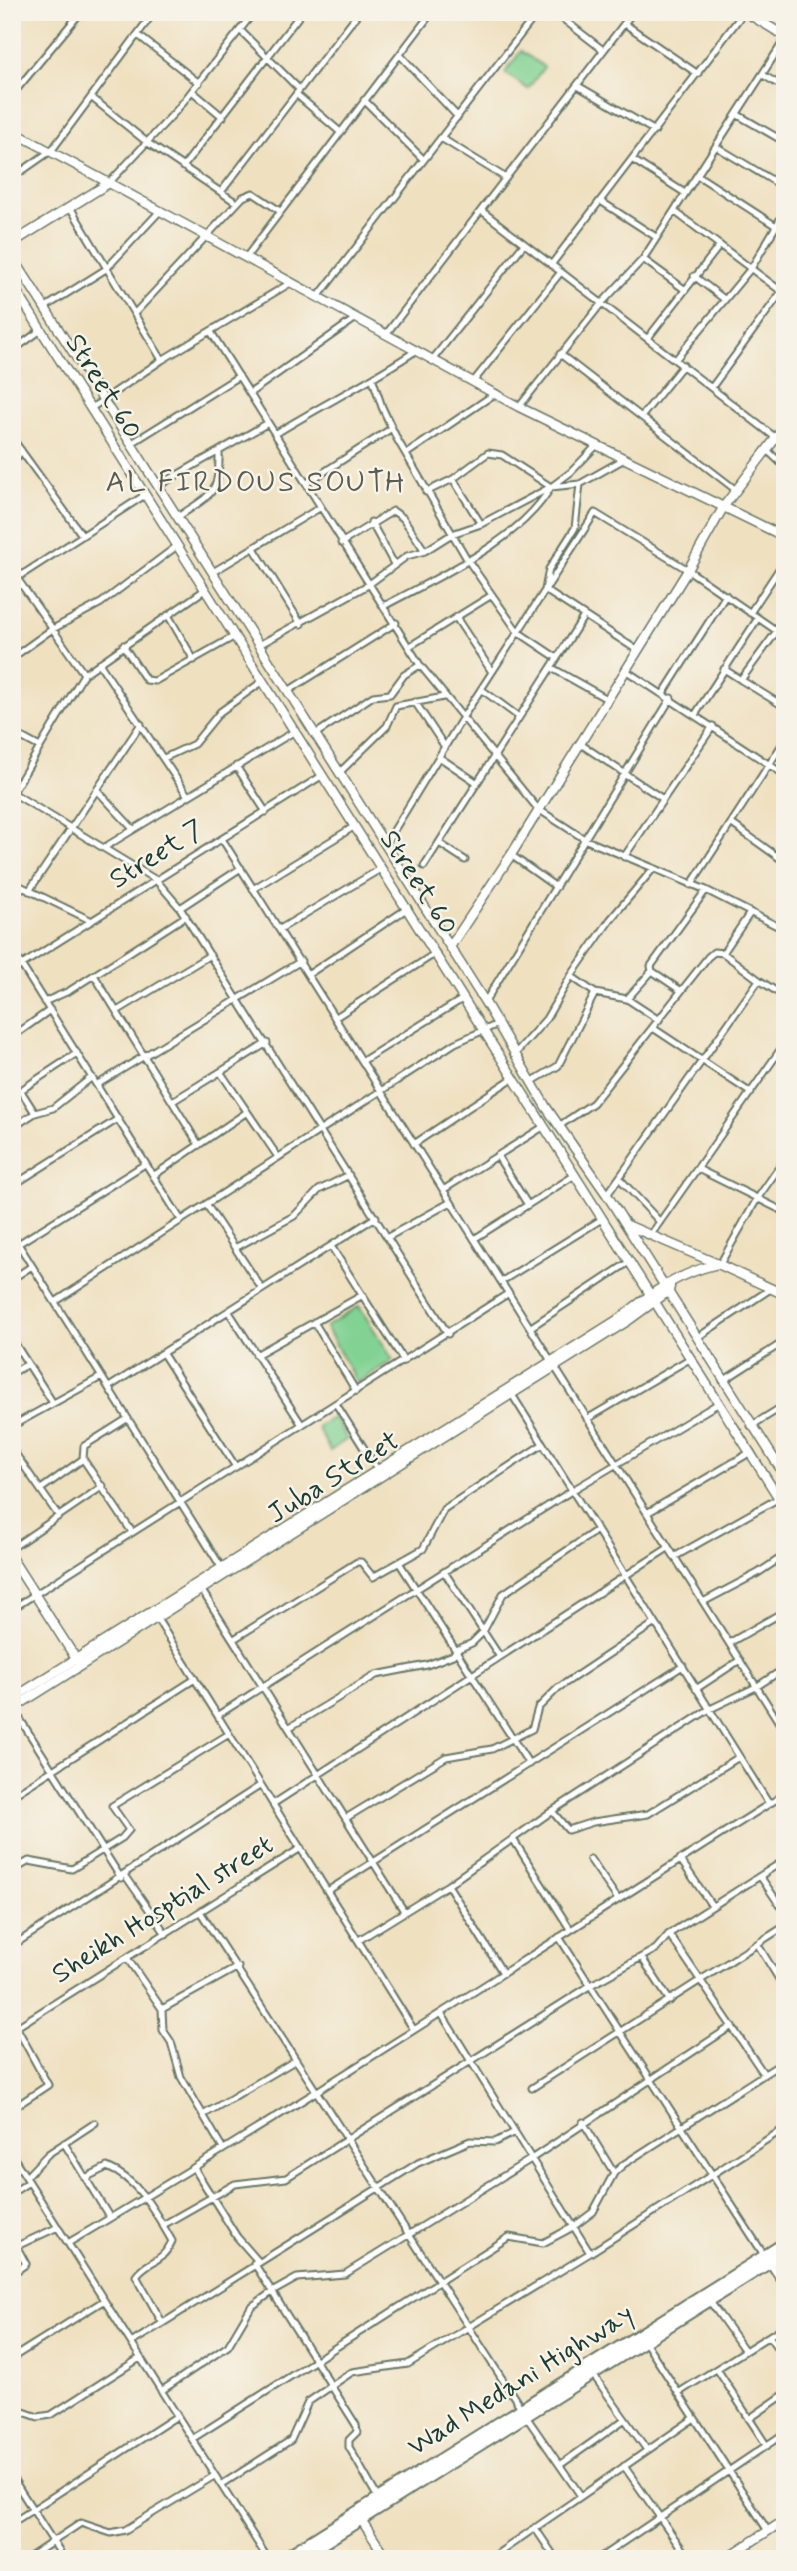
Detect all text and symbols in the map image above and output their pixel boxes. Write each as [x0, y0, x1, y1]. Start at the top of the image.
street label: Street 60 [56, 327, 150, 447]
district label: AL FIRDOUS SOUTH [105, 463, 407, 502]
street label: Street 7 [103, 812, 211, 898]
street label: Street 60 [370, 823, 466, 943]
street label: Juba Street [261, 1423, 407, 1533]
street label: Sheikh Hosptial street [45, 1827, 281, 1993]
street label: Wad Medani Highway [401, 2296, 641, 2466]

